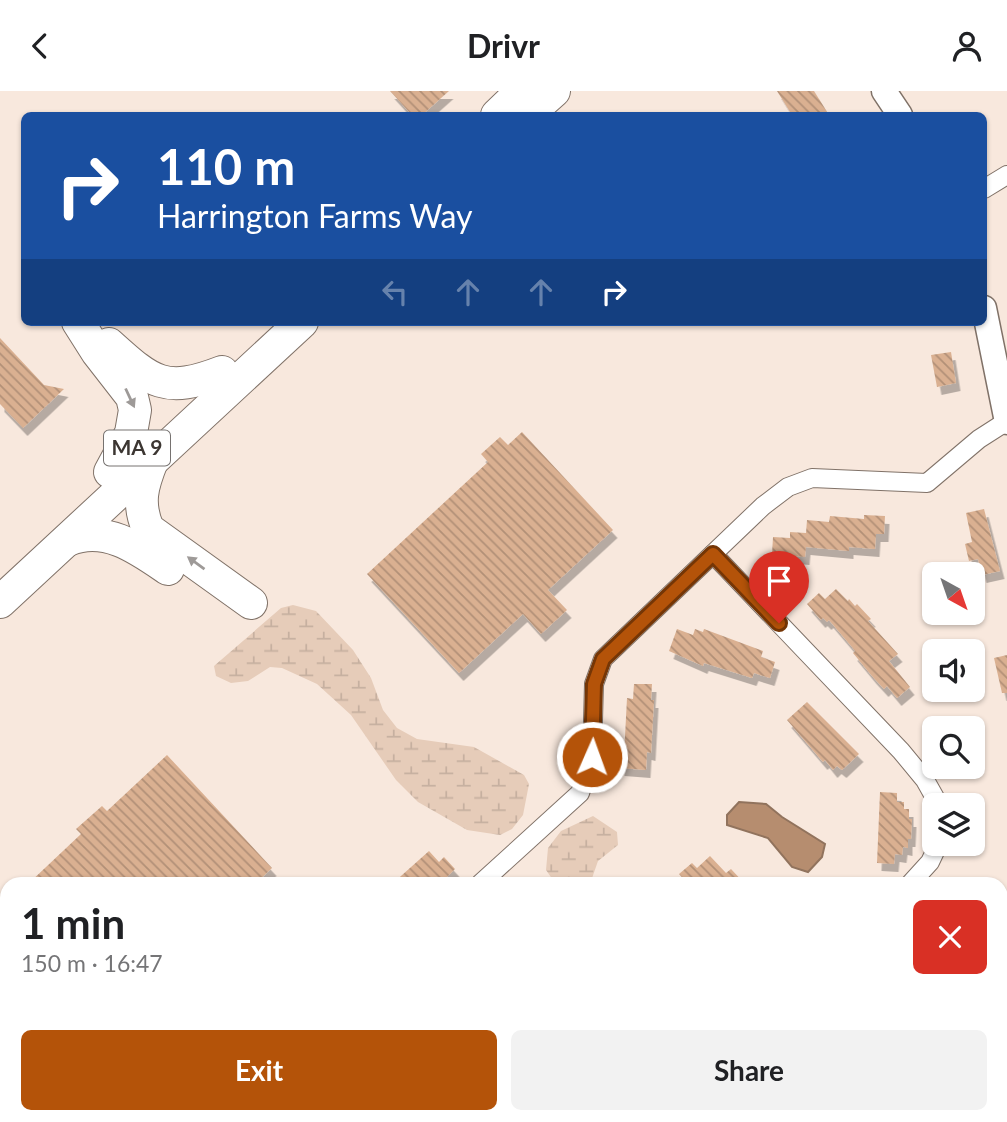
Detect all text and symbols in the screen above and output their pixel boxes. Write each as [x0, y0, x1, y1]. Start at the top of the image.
text: Drivr [467, 26, 540, 65]
icon: back [21, 27, 59, 65]
icon: person [948, 27, 986, 65]
text: 110 m [157, 137, 295, 195]
icon: right [42, 140, 133, 231]
text: Harrington Farms Way [157, 196, 473, 235]
icon: left [376, 273, 414, 311]
icon: ahead [449, 273, 487, 311]
icon: ahead [522, 273, 560, 311]
icon: right [595, 273, 633, 311]
one-way arrow [124, 388, 136, 408]
road number: MA 9 [104, 431, 170, 465]
pin [749, 551, 809, 623]
one-way arrow [187, 556, 205, 570]
icon: arrive [760, 562, 798, 600]
north arrow [922, 562, 985, 625]
map controls [922, 562, 985, 856]
button: sound [922, 639, 985, 702]
button: search [922, 716, 985, 779]
position arrow [555, 720, 629, 794]
button: layers [922, 793, 985, 856]
text: 1 min [21, 898, 125, 948]
button: close [913, 900, 987, 974]
text: 150 m · 16:47 [21, 949, 163, 977]
button: Exit [21, 1030, 497, 1110]
button: Share [511, 1030, 987, 1110]

